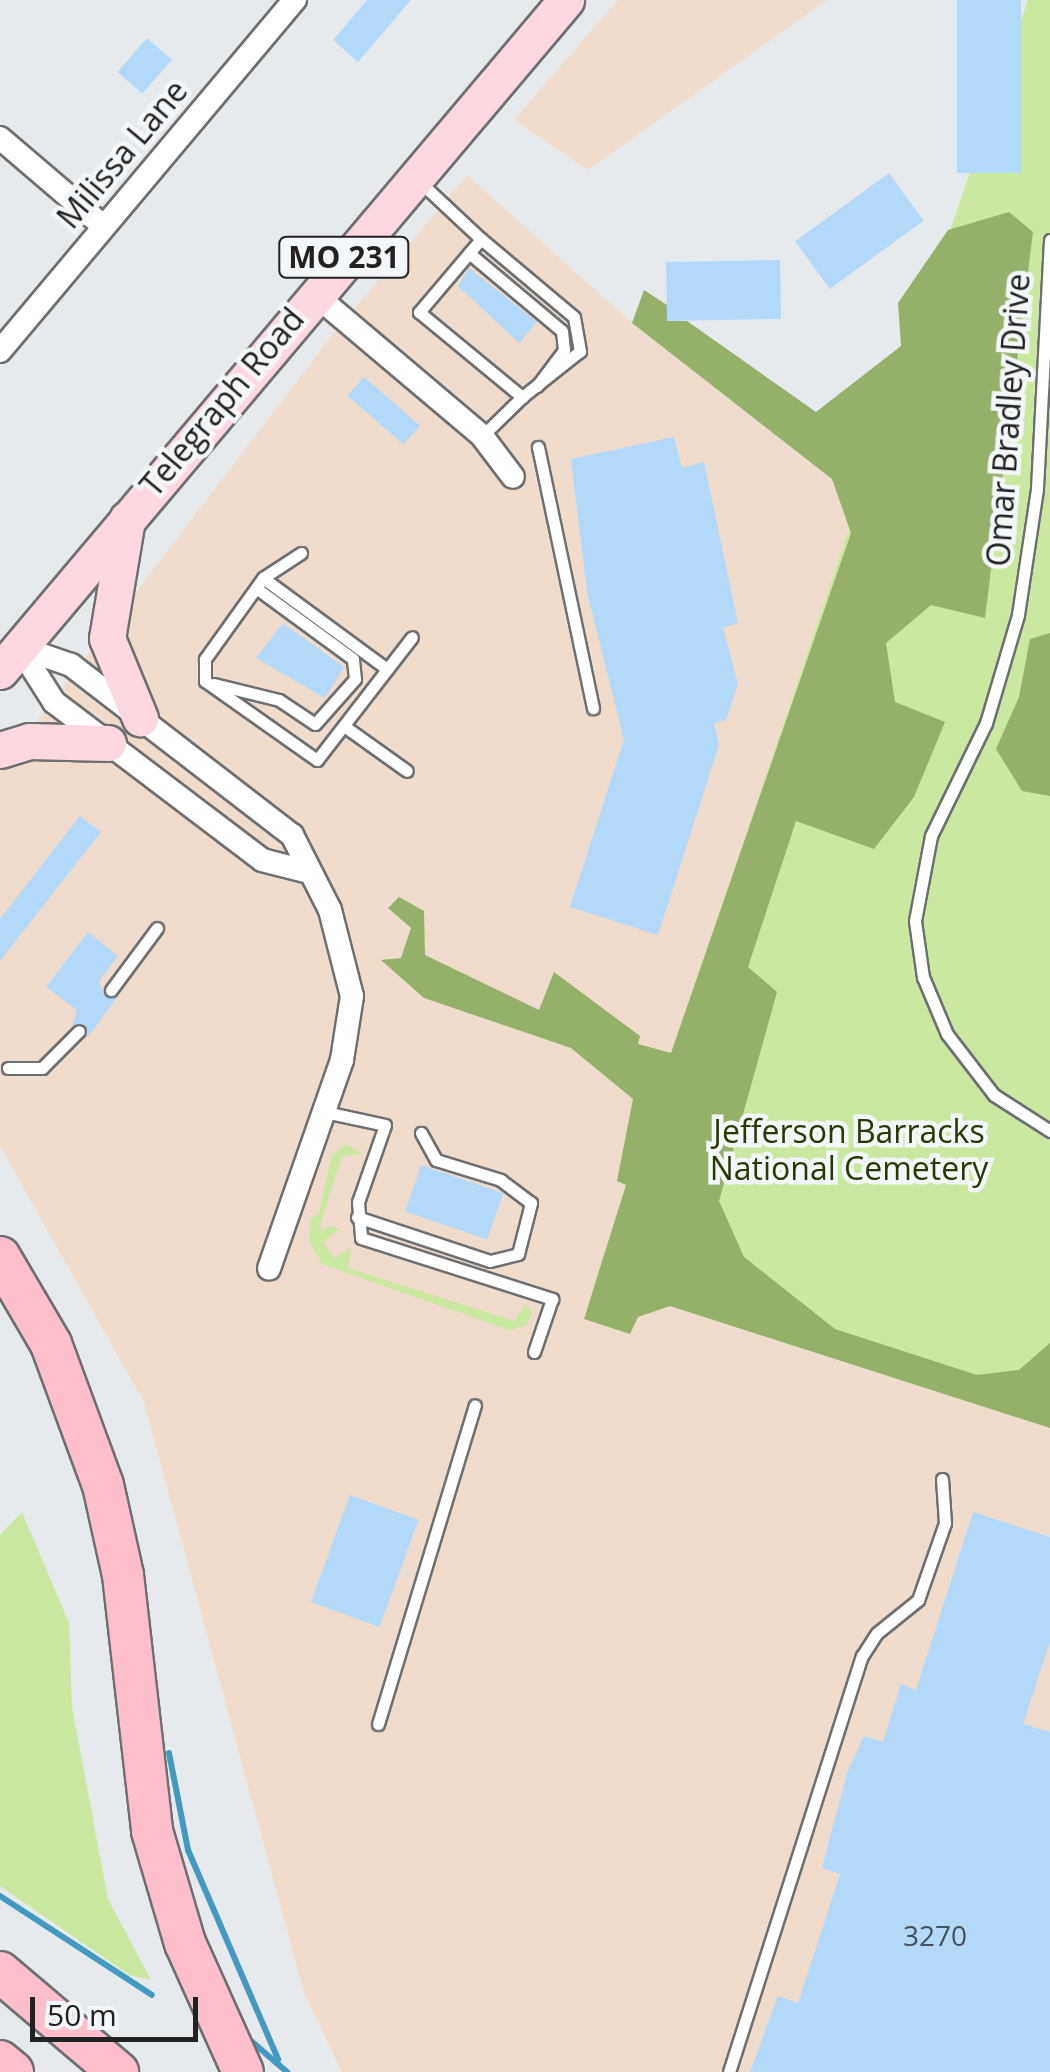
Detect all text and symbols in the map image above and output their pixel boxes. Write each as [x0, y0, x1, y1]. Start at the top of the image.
street label: Milissa Lane [49, 72, 195, 236]
road number: MO 231 [276, 232, 412, 282]
street label: Omar Bradley Drive [979, 272, 1037, 568]
street label: Telegraph Road [132, 300, 312, 504]
park label: Jefferson Barracks National Cemetery [710, 1113, 988, 1188]
house number: 3270 [903, 1918, 967, 1952]
scale bar [35, 1977, 202, 2039]
text: 50 m [47, 1994, 117, 2035]

